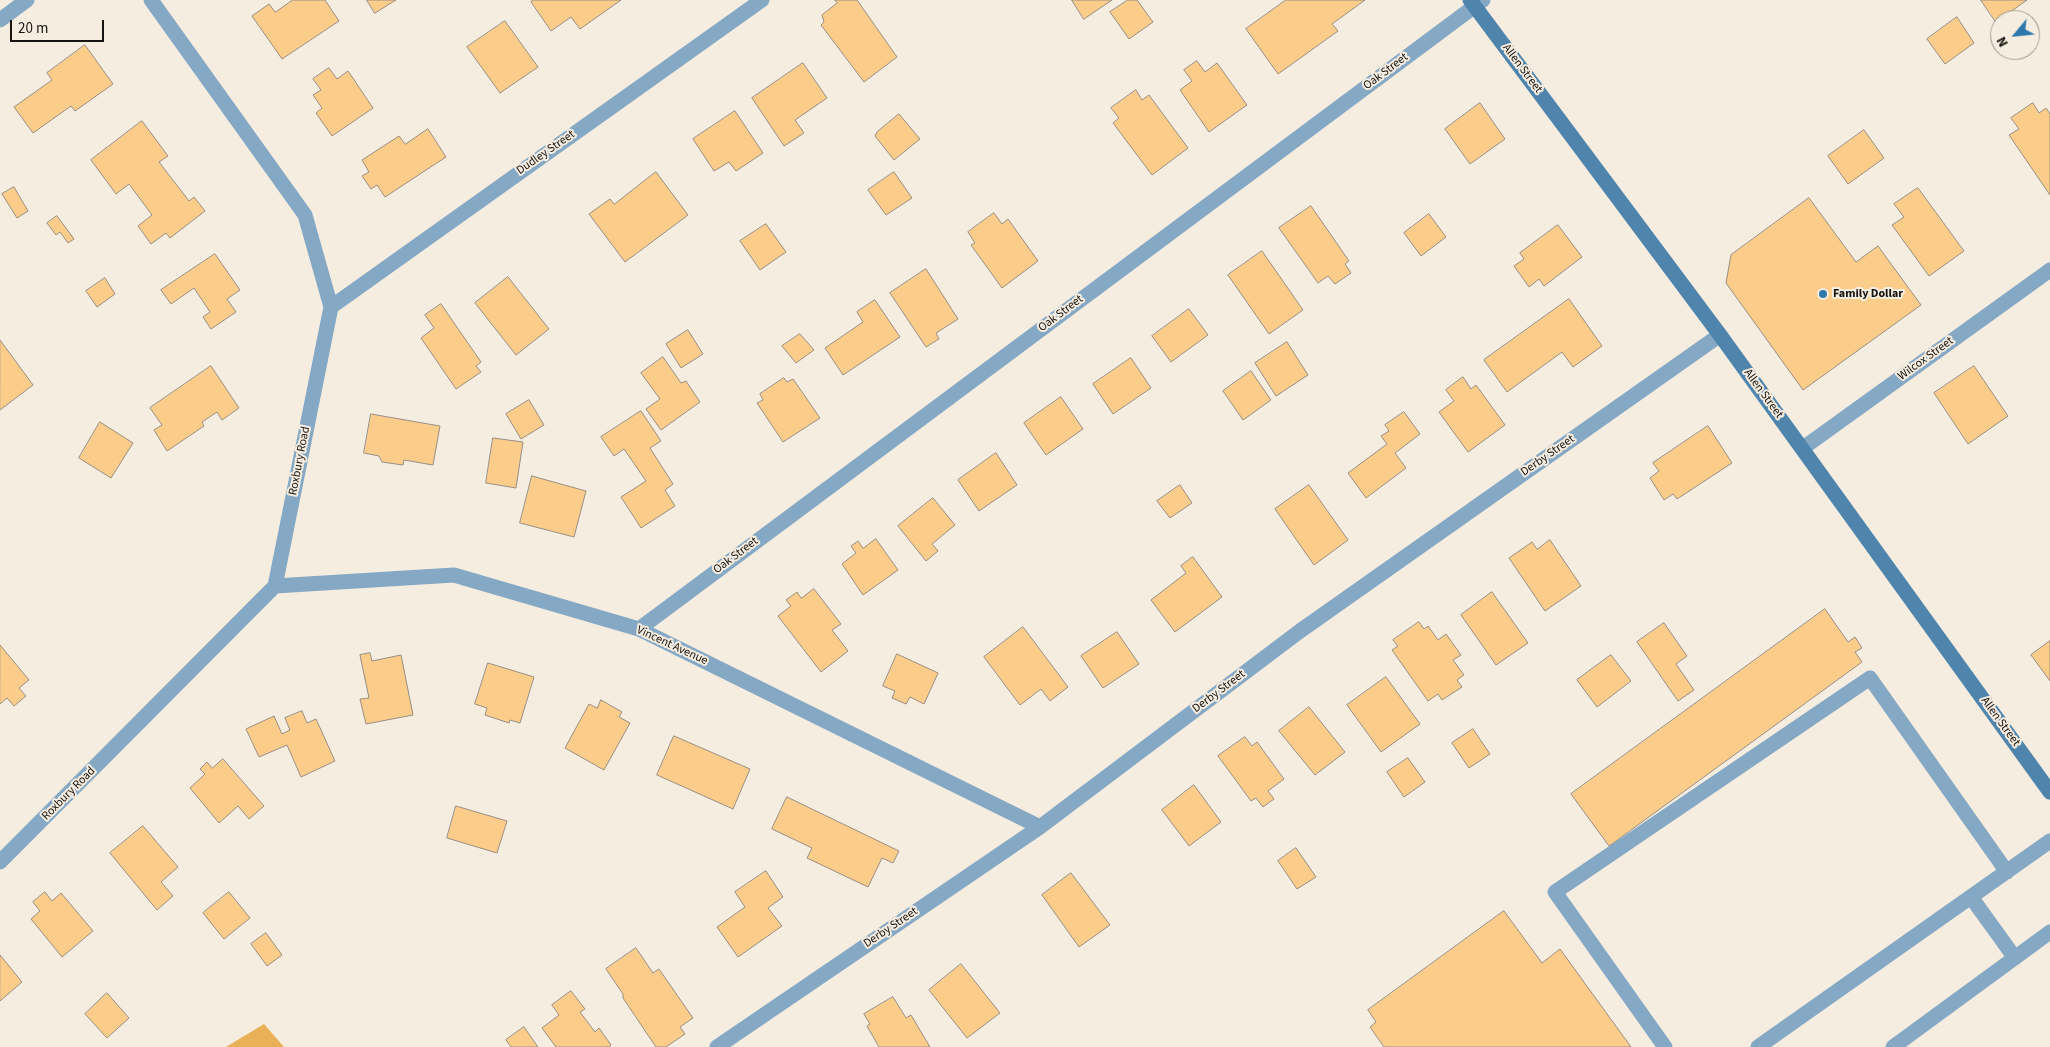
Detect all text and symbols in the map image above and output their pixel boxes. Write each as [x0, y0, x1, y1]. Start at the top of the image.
scale bar [12, 10, 106, 42]
north arrow [1990, 10, 2040, 60]
text: 20 m [18, 18, 48, 39]
text: N [1992, 33, 2014, 50]
street label: Allen Street [1499, 42, 1545, 96]
street label: Oak Street [1361, 50, 1411, 94]
street label: Dudley Street [514, 128, 578, 178]
place label: Family Dollar [1833, 287, 1903, 301]
marker: Family Dollar [1817, 288, 1829, 300]
street label: Oak Street [1036, 292, 1086, 336]
street label: Wilcox Street [1896, 334, 1956, 384]
street label: Allen Street [1740, 366, 1786, 422]
street label: Roxbury Road [286, 425, 314, 497]
street label: Derby Street [1518, 432, 1578, 480]
street label: Oak Street [711, 534, 761, 578]
street label: Vincent Avenue [634, 623, 710, 669]
street label: Derby Street [1190, 668, 1248, 716]
street label: Allen Street [1977, 694, 2023, 750]
street label: Roxbury Road [39, 764, 99, 824]
street label: Derby Street [861, 905, 921, 951]

